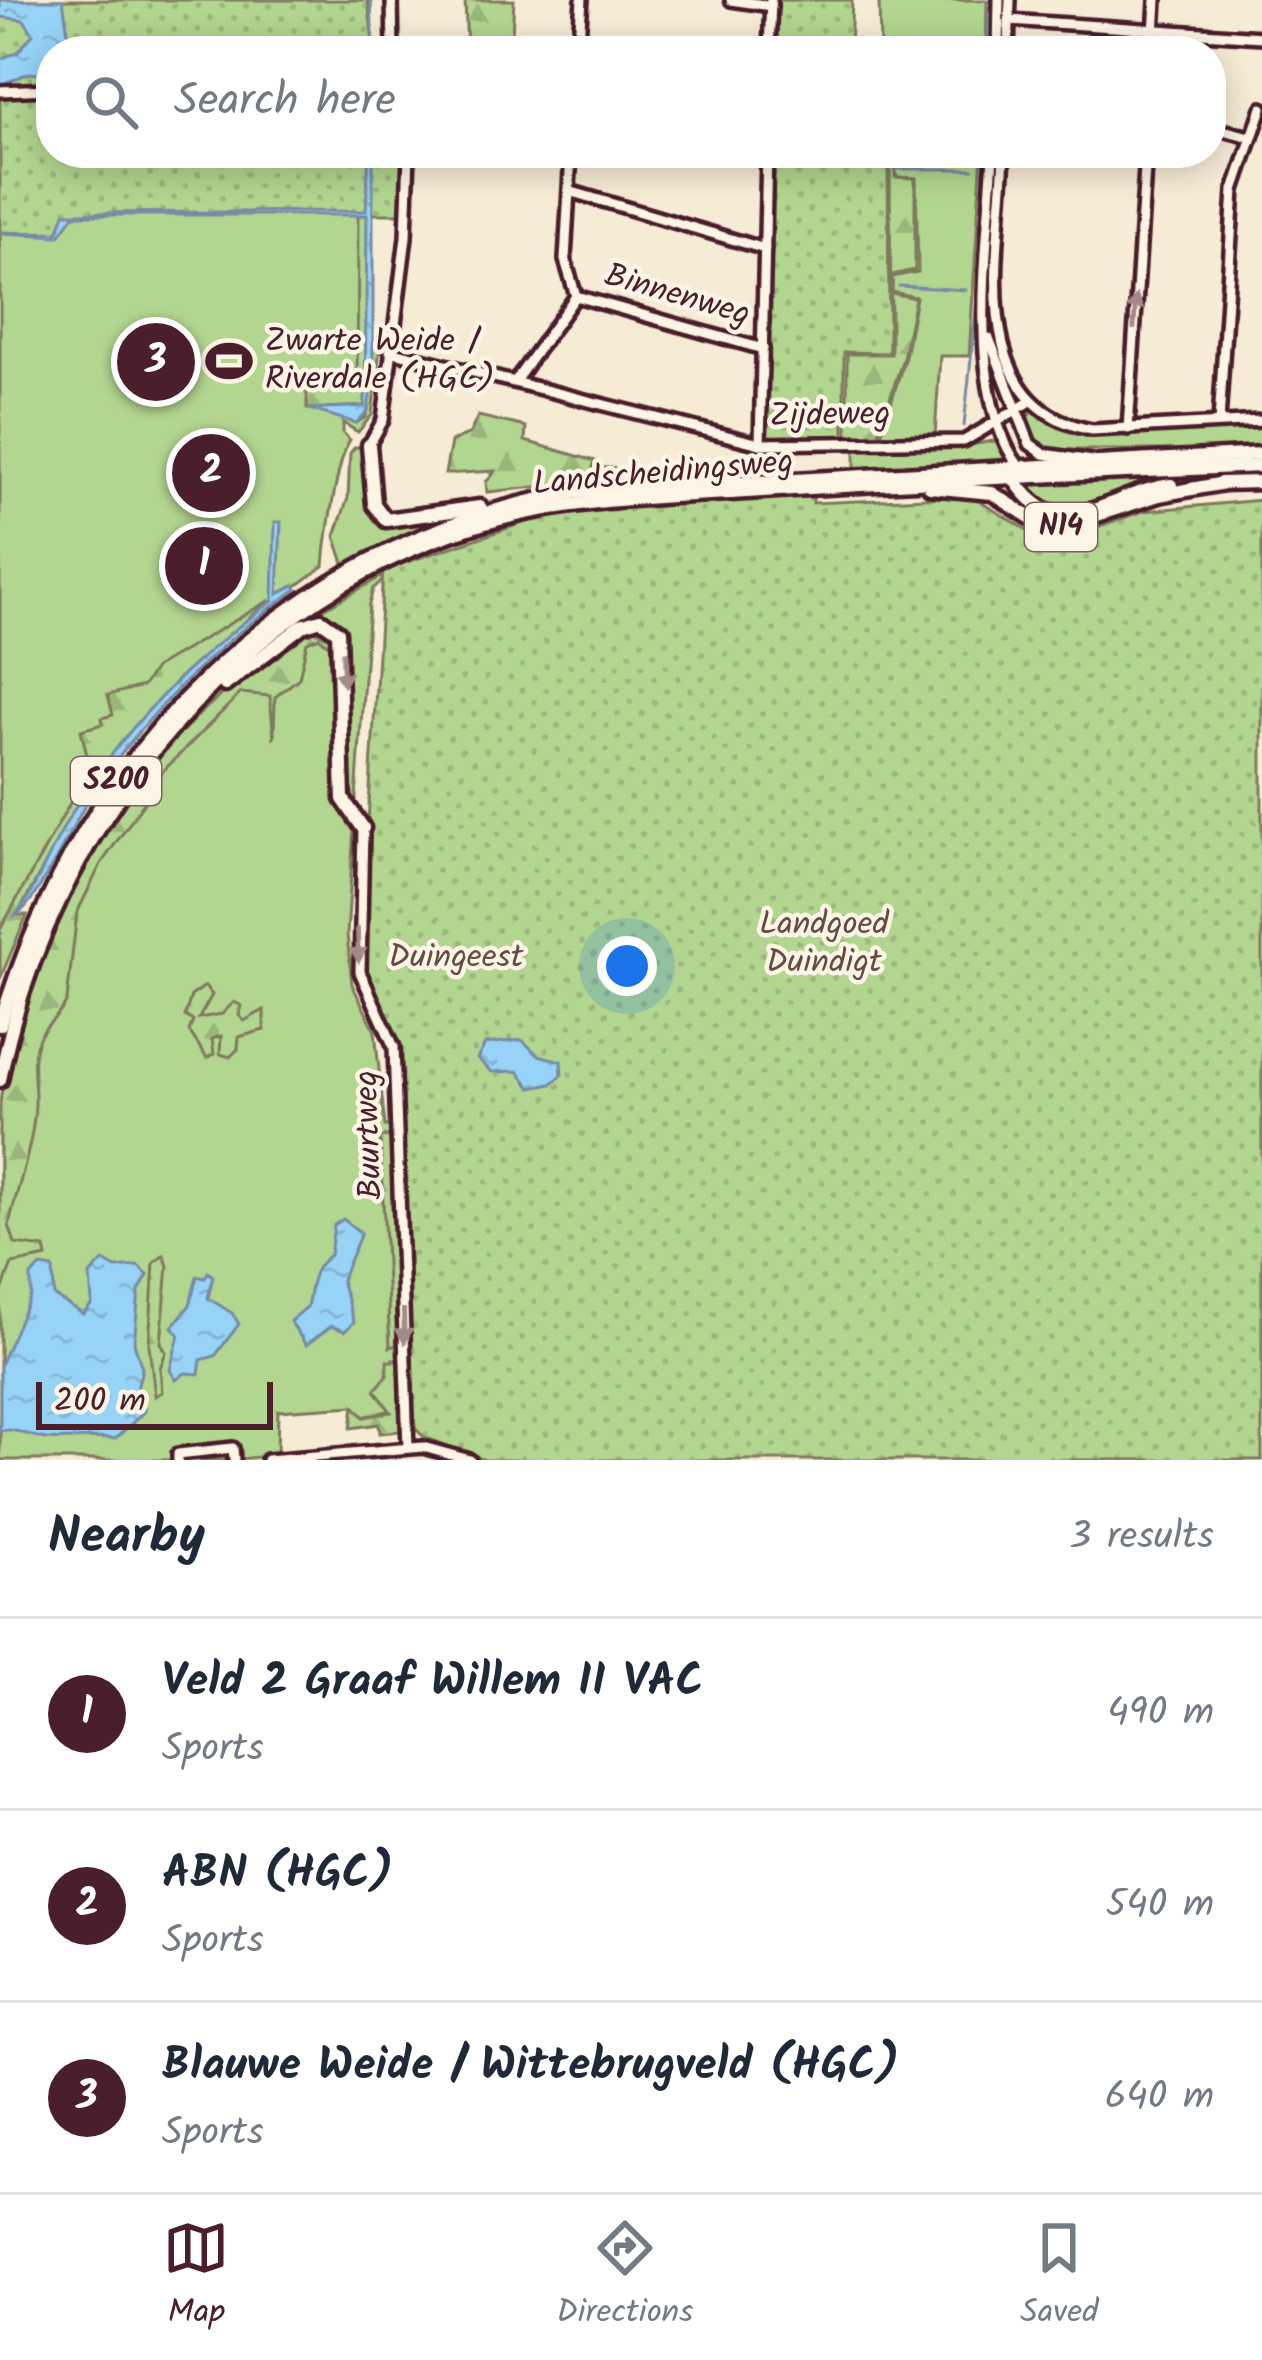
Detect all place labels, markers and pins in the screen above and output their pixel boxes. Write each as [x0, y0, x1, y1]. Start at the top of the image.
place label: Zwarte Weide / Riverdale (HGC) [265, 316, 495, 407]
pin: 3 [117, 317, 195, 407]
sports icon: Zwarte Weide / Riverdale (HGC) [204, 336, 254, 386]
pin: 2 [172, 428, 250, 518]
pin: 1 [165, 521, 243, 611]

